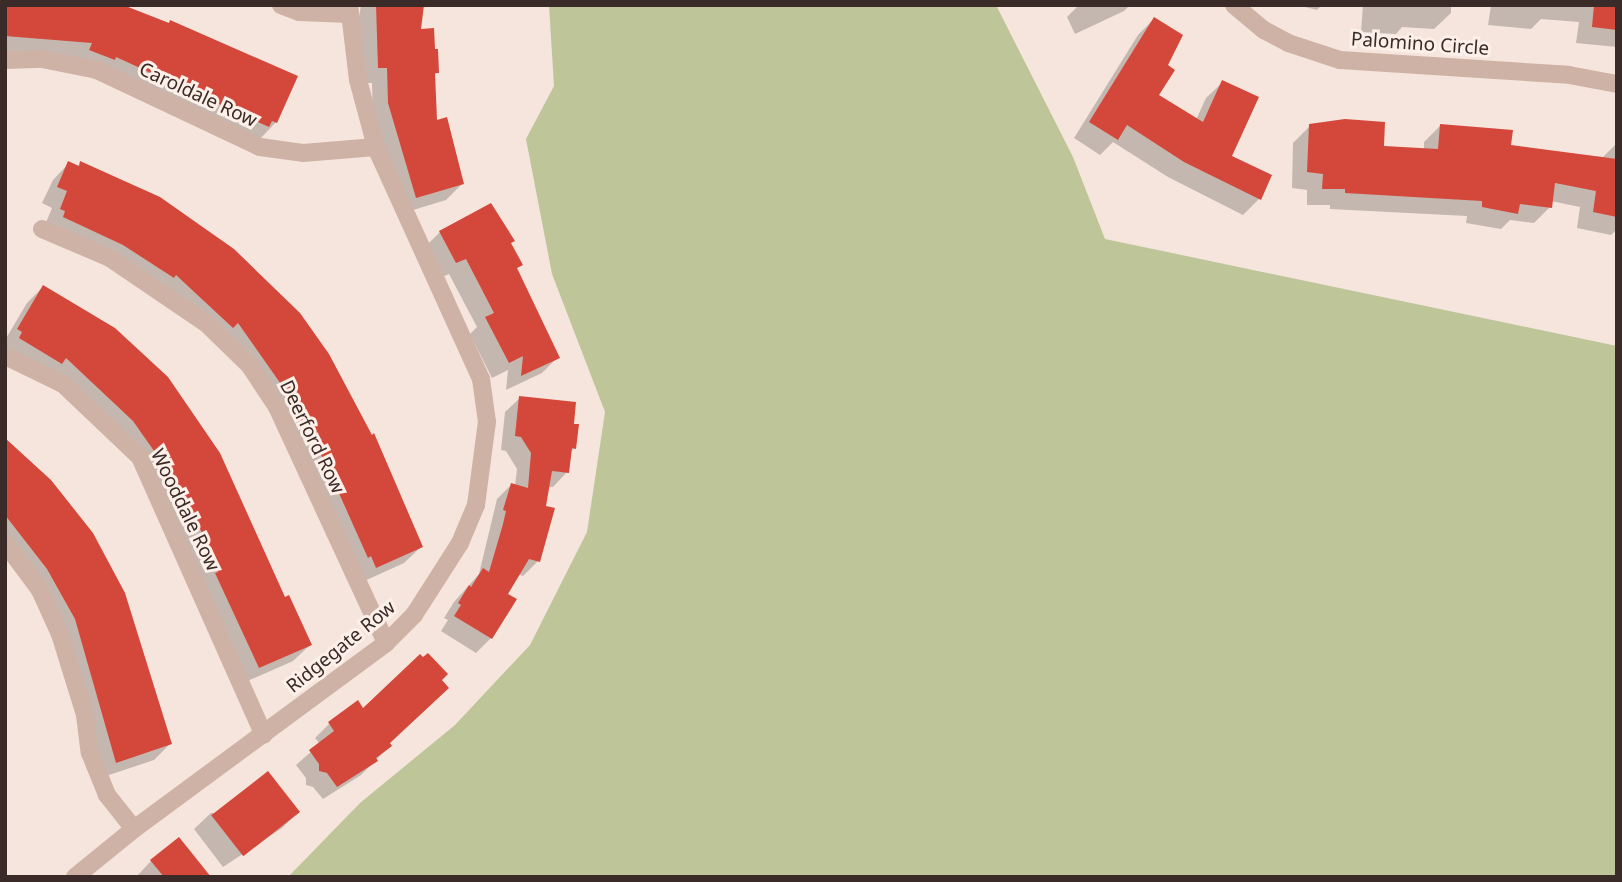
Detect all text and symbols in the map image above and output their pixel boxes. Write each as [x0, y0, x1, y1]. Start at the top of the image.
street label: Palomino Circle [1350, 28, 1490, 60]
street label: Caroldale Row [135, 58, 261, 132]
street label: Deerford Row [275, 377, 349, 497]
street label: Wooddale Row [146, 445, 224, 575]
street label: Ridgegate Row [282, 596, 400, 698]

